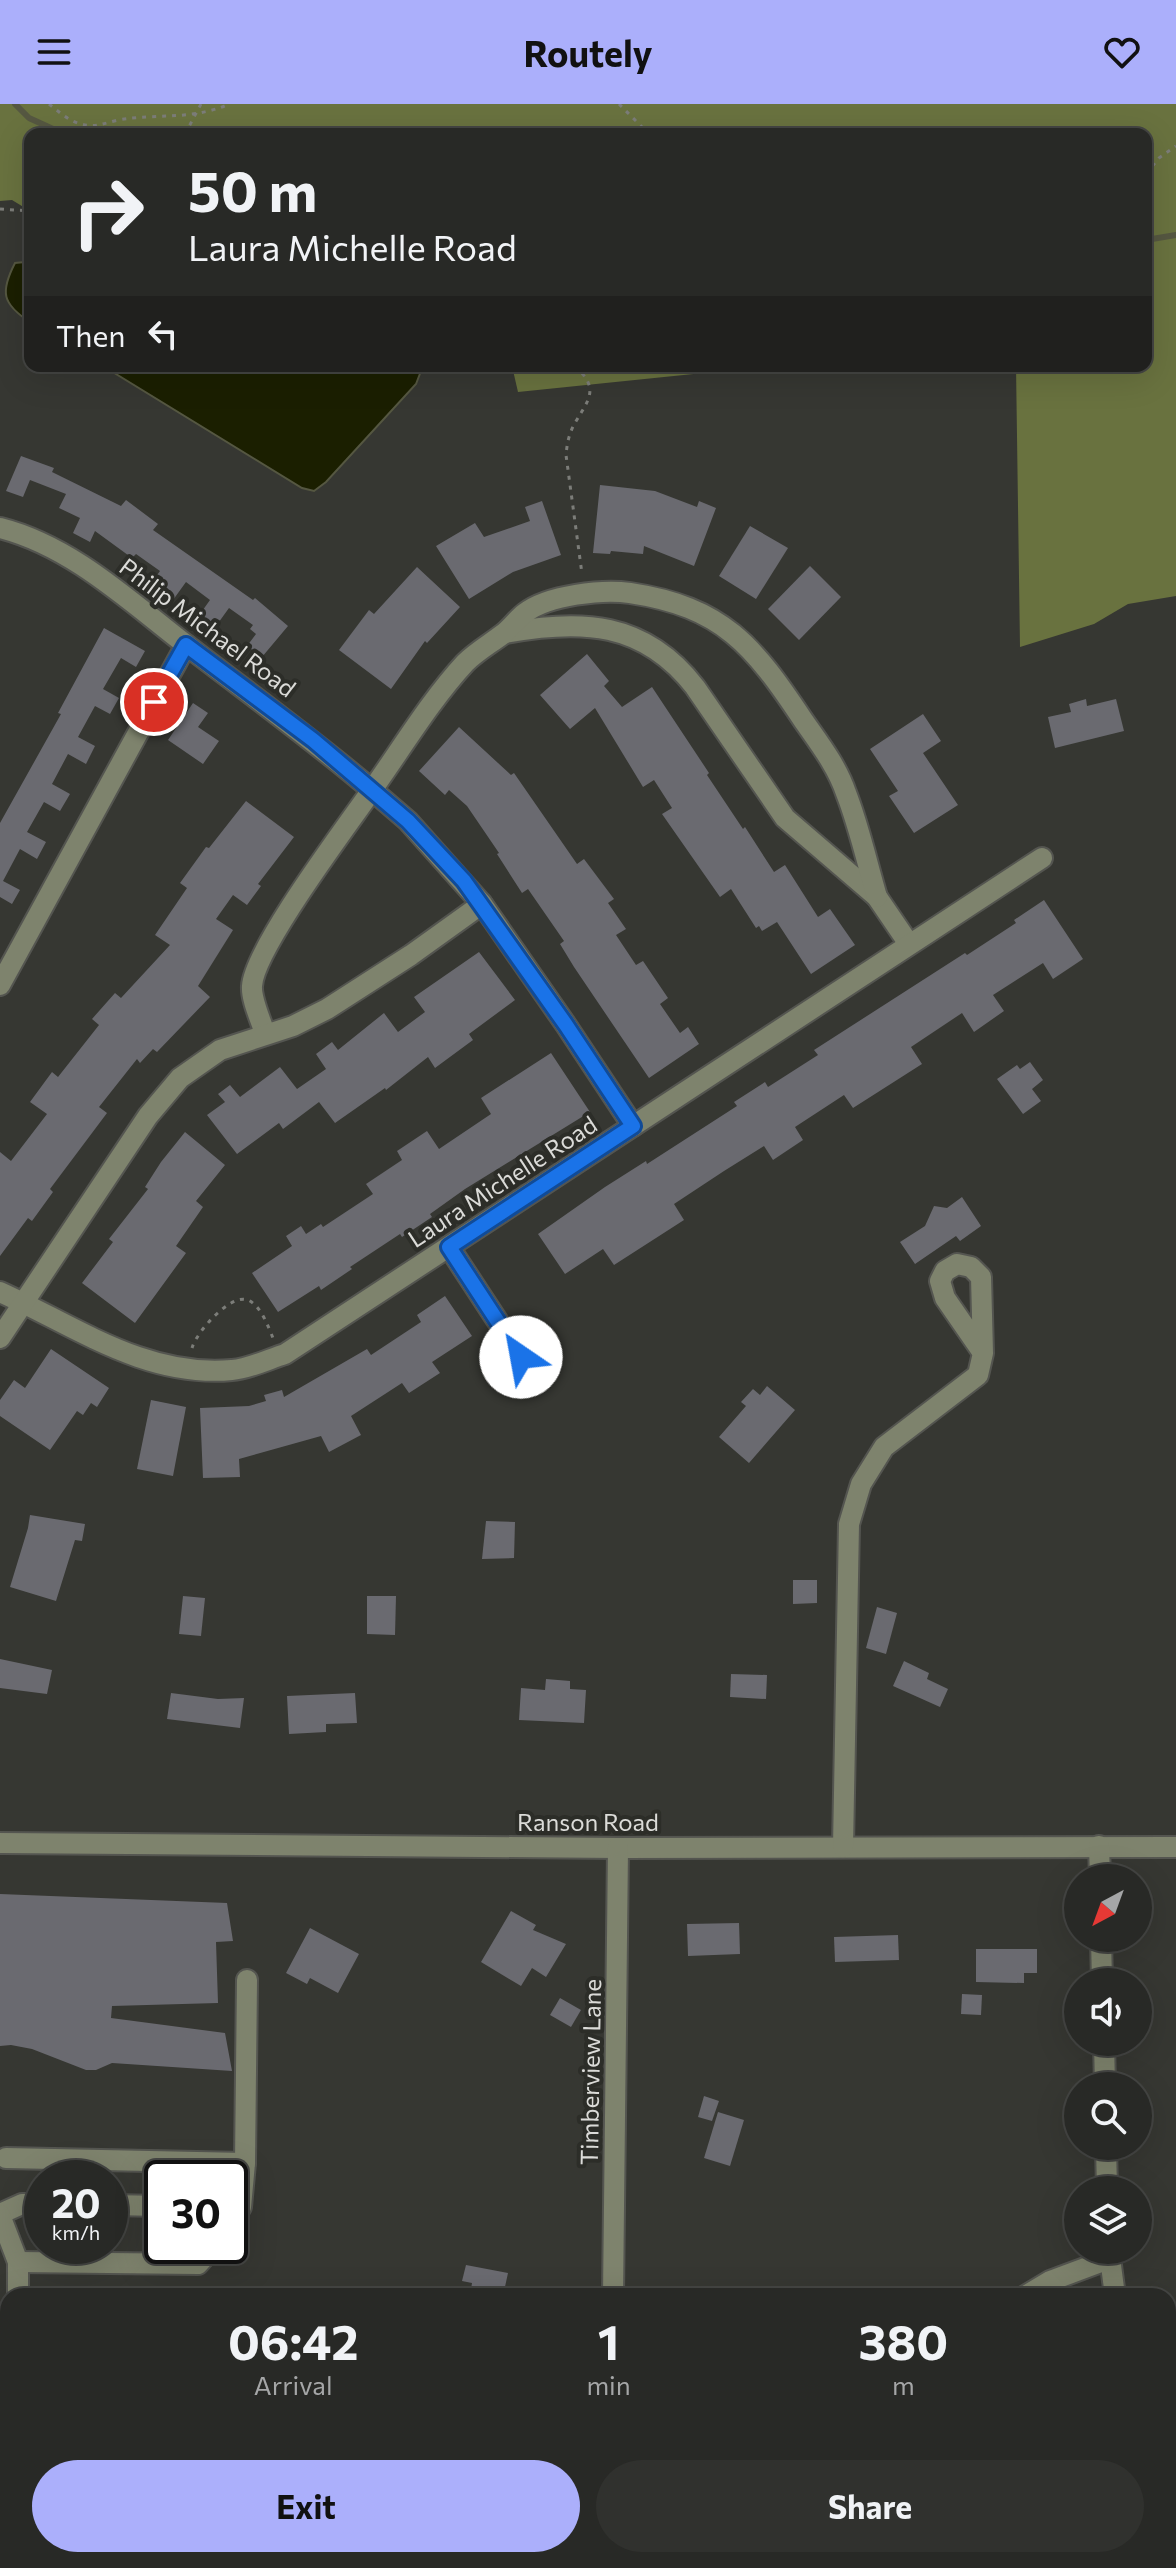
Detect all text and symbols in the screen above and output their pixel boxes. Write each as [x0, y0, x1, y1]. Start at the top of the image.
icon: menu [32, 30, 76, 74]
text: Routely [523, 30, 653, 74]
icon: heart [1100, 30, 1144, 74]
text: 50 m [188, 155, 317, 224]
icon: right [56, 160, 160, 264]
text: Laura Michelle Road [188, 224, 517, 268]
icon: left [141, 312, 185, 356]
text: Then [56, 316, 125, 353]
street label: Philip Michael Road [114, 551, 302, 703]
pin [120, 668, 188, 736]
icon: arrive [132, 680, 176, 724]
street label: Laura Michelle Road [402, 1109, 602, 1253]
position arrow [479, 1315, 563, 1399]
street label: Ranson Road [517, 1807, 659, 1836]
north arrow [1064, 1864, 1152, 1952]
map controls [1064, 1864, 1152, 2264]
button: sound [1064, 1968, 1152, 2056]
street label: Timberview Lane [574, 1979, 606, 2165]
button: search [1064, 2072, 1152, 2160]
speed limit sign: 30 [144, 2160, 248, 2264]
button: layers [1064, 2176, 1152, 2264]
text: 20 [51, 2177, 101, 2226]
text: km/h [52, 2220, 100, 2244]
text: 06:42 [228, 2311, 359, 2370]
text: 1 [598, 2311, 619, 2370]
text: 380 [859, 2311, 948, 2370]
text: Arrival [254, 2369, 333, 2400]
text: min [586, 2369, 631, 2400]
text: m [892, 2369, 915, 2400]
button: Exit [32, 2460, 580, 2552]
button: Share [596, 2460, 1144, 2552]

